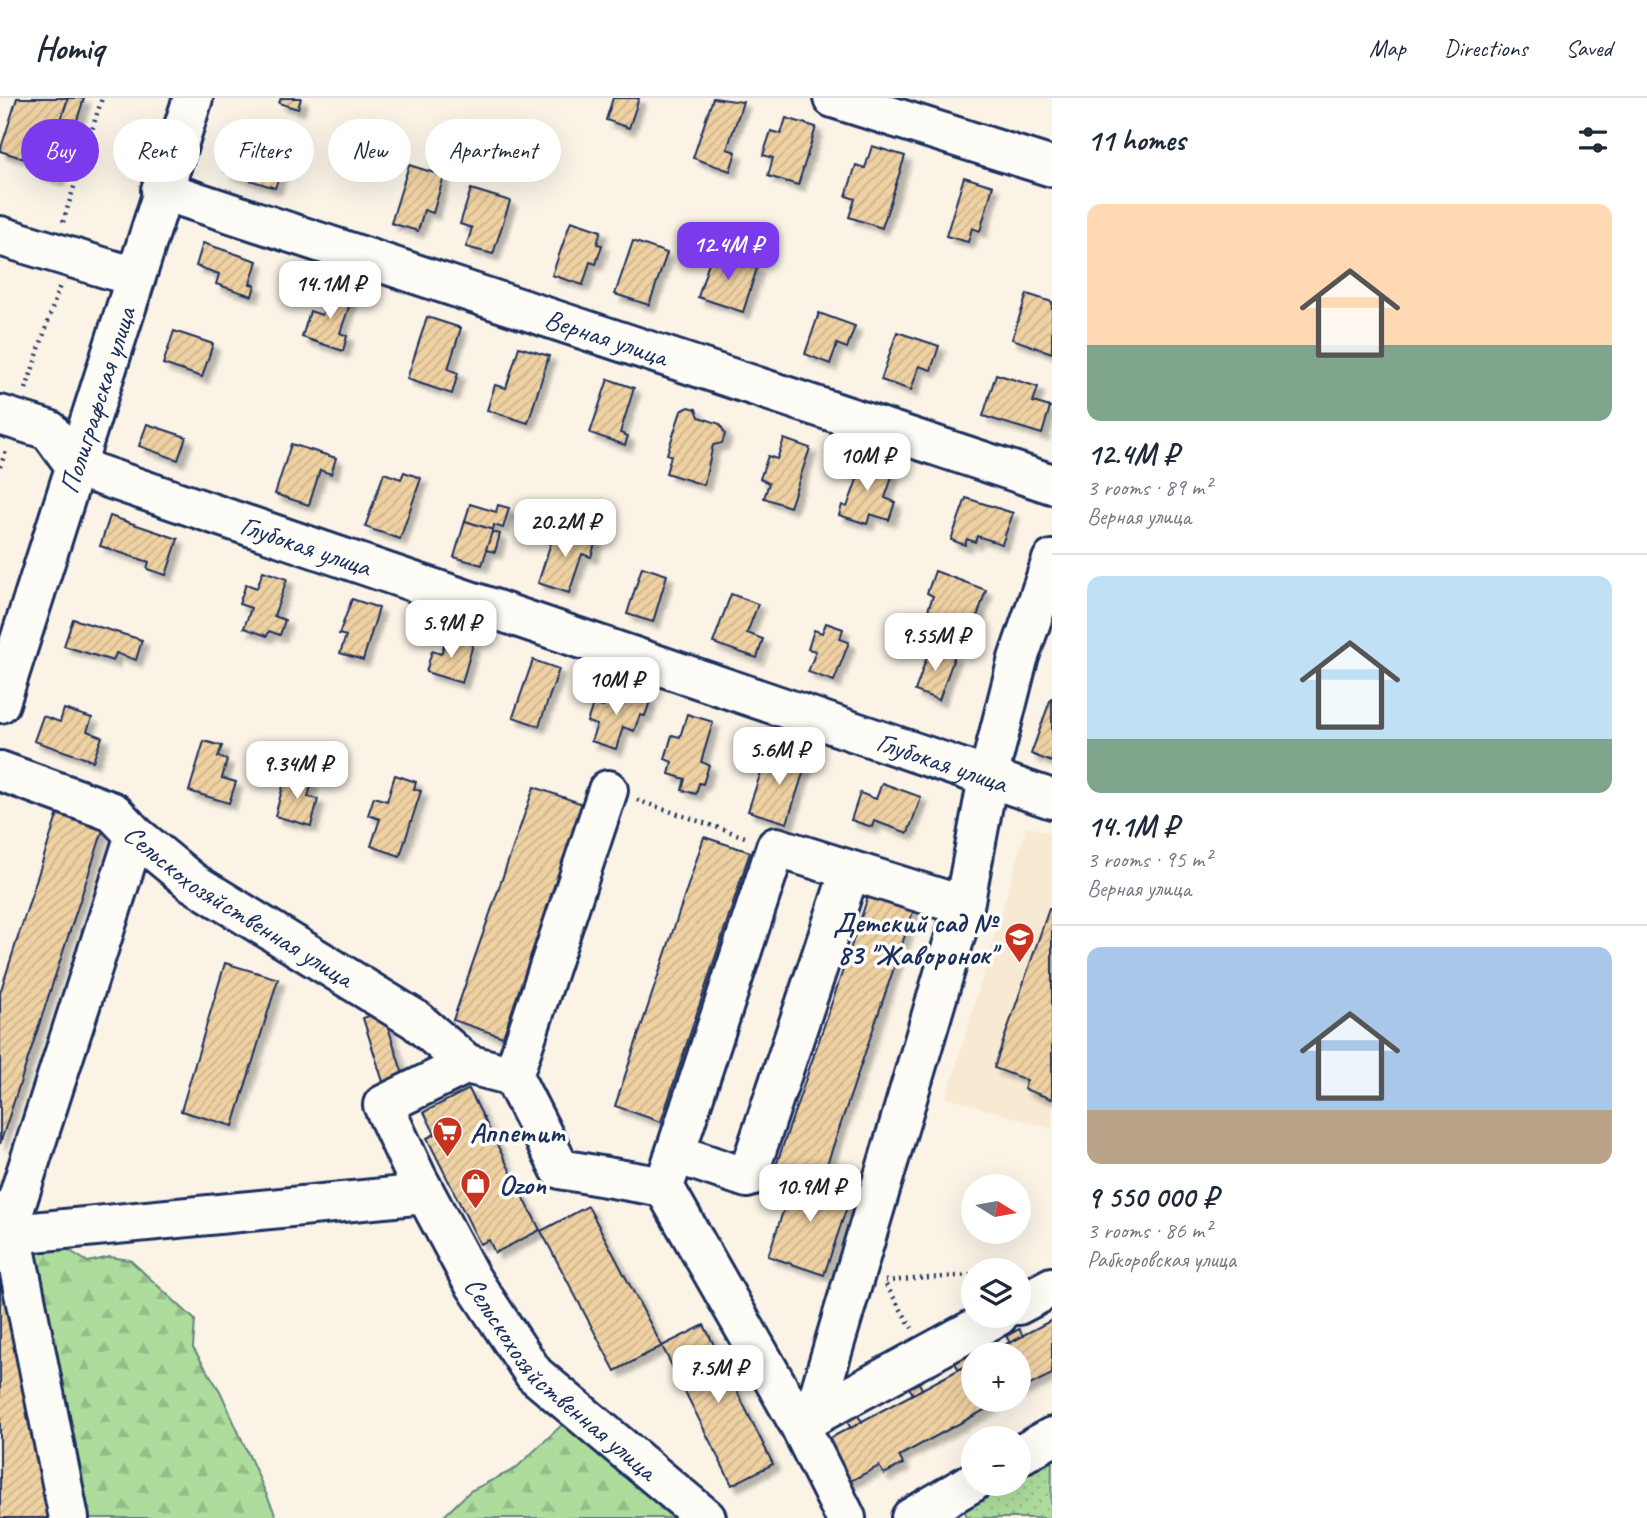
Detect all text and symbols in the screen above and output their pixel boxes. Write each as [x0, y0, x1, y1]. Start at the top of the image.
text: Homiq [35, 27, 104, 69]
text: Map [1369, 33, 1406, 63]
text: Directions [1444, 33, 1527, 63]
text: Saved [1565, 33, 1612, 63]
chip: Buy [21, 119, 99, 182]
chip: Rent [113, 119, 200, 182]
chip: Filters [214, 119, 314, 182]
chip: New [328, 119, 411, 182]
chip: Apartment [425, 119, 561, 182]
text: 11 homes [1087, 121, 1185, 159]
icon: filters [1574, 121, 1612, 159]
pin: 12.4M ₽ [663, 222, 793, 282]
text: 12.4M ₽ [693, 230, 763, 259]
icon: home [1287, 250, 1413, 376]
pin: 14.1M ₽ [265, 262, 395, 321]
text: 14.1M ₽ [295, 269, 365, 298]
street label: Полиграфская улица [51, 301, 144, 498]
street label: Верная улица [541, 301, 674, 375]
pin: 10M ₽ [818, 434, 916, 493]
text: 12.4M ₽ [1087, 435, 1178, 473]
text: 10M ₽ [840, 441, 894, 470]
text: 3 rooms · 89 m² [1087, 473, 1211, 502]
pin: 20.2M ₽ [500, 500, 630, 559]
text: Верная улица [1087, 502, 1191, 531]
street label: Глубокая улица [236, 507, 377, 585]
text: 20.2M ₽ [530, 507, 600, 536]
pin: 5.9M ₽ [394, 601, 508, 660]
text: 5.9M ₽ [422, 608, 480, 637]
pin: 9.55M ₽ [870, 614, 1000, 673]
text: 9.55M ₽ [901, 621, 969, 650]
icon: home [1287, 622, 1413, 748]
pin: 10M ₽ [567, 658, 665, 717]
text: 10M ₽ [589, 665, 643, 694]
street label: Глубокая улица [872, 724, 1014, 801]
pin: 5.6M ₽ [722, 728, 836, 787]
text: 5.6M ₽ [749, 735, 809, 764]
pin: 9.34M ₽ [232, 742, 362, 801]
text: 9.34M ₽ [262, 749, 332, 778]
text: 14.1M ₽ [1087, 807, 1178, 845]
street label: Сельскохозяйственная улица [116, 817, 362, 996]
text: 3 rooms · 95 m² [1087, 845, 1211, 874]
text: Верная улица [1087, 874, 1191, 903]
place label: Детский сад № 83 "Жаворонок" [833, 905, 1002, 972]
school or university icon: Детский сад № 83 "Жаворонок" [1002, 921, 1036, 965]
icon: home [1287, 993, 1413, 1119]
supermarket icon: Аппетит [430, 1115, 464, 1159]
place label: Аппетит [470, 1115, 566, 1150]
pin: 10.9M ₽ [745, 1164, 875, 1224]
shop icon: Ozon [459, 1167, 493, 1211]
place label: Ozon [499, 1167, 547, 1202]
text: 10.9M ₽ [775, 1172, 845, 1201]
north arrow [961, 1174, 1031, 1244]
map controls [961, 1174, 1031, 1496]
text: 9 550 000 ₽ [1087, 1178, 1217, 1216]
text: 3 rooms · 86 m² [1087, 1216, 1211, 1245]
text: Рабкоровская улица [1087, 1245, 1236, 1274]
button: layers [961, 1258, 1031, 1328]
street label: Сельскохозяйственная улица [457, 1270, 666, 1489]
button: + [961, 1342, 1031, 1412]
pin: 7.5M ₽ [661, 1346, 775, 1405]
text: 7.5M ₽ [688, 1353, 748, 1382]
button: − [961, 1426, 1031, 1496]

